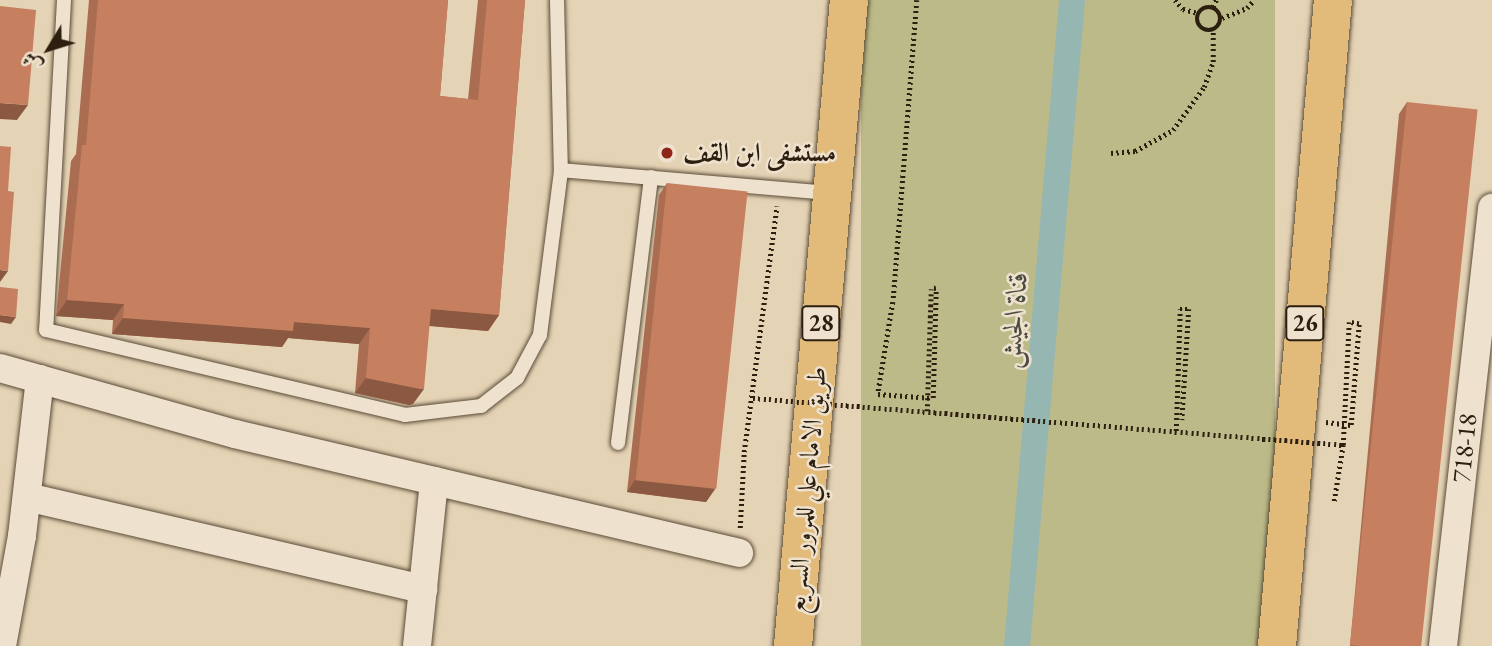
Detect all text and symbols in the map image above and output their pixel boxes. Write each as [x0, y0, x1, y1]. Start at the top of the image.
north arrow [14, 14, 84, 84]
text: ش [16, 47, 48, 77]
place label: مستشفى ابن القف [683, 137, 836, 169]
marker: مستشفى ابن القف [657, 143, 677, 163]
water label: قناة الجيش [992, 270, 1034, 370]
road number: 28 [800, 302, 842, 344]
road number: 26 [1284, 302, 1326, 344]
street label: طريق الامام علي للمرور السريع [781, 365, 833, 615]
street label: 718-18 [1446, 412, 1484, 484]

